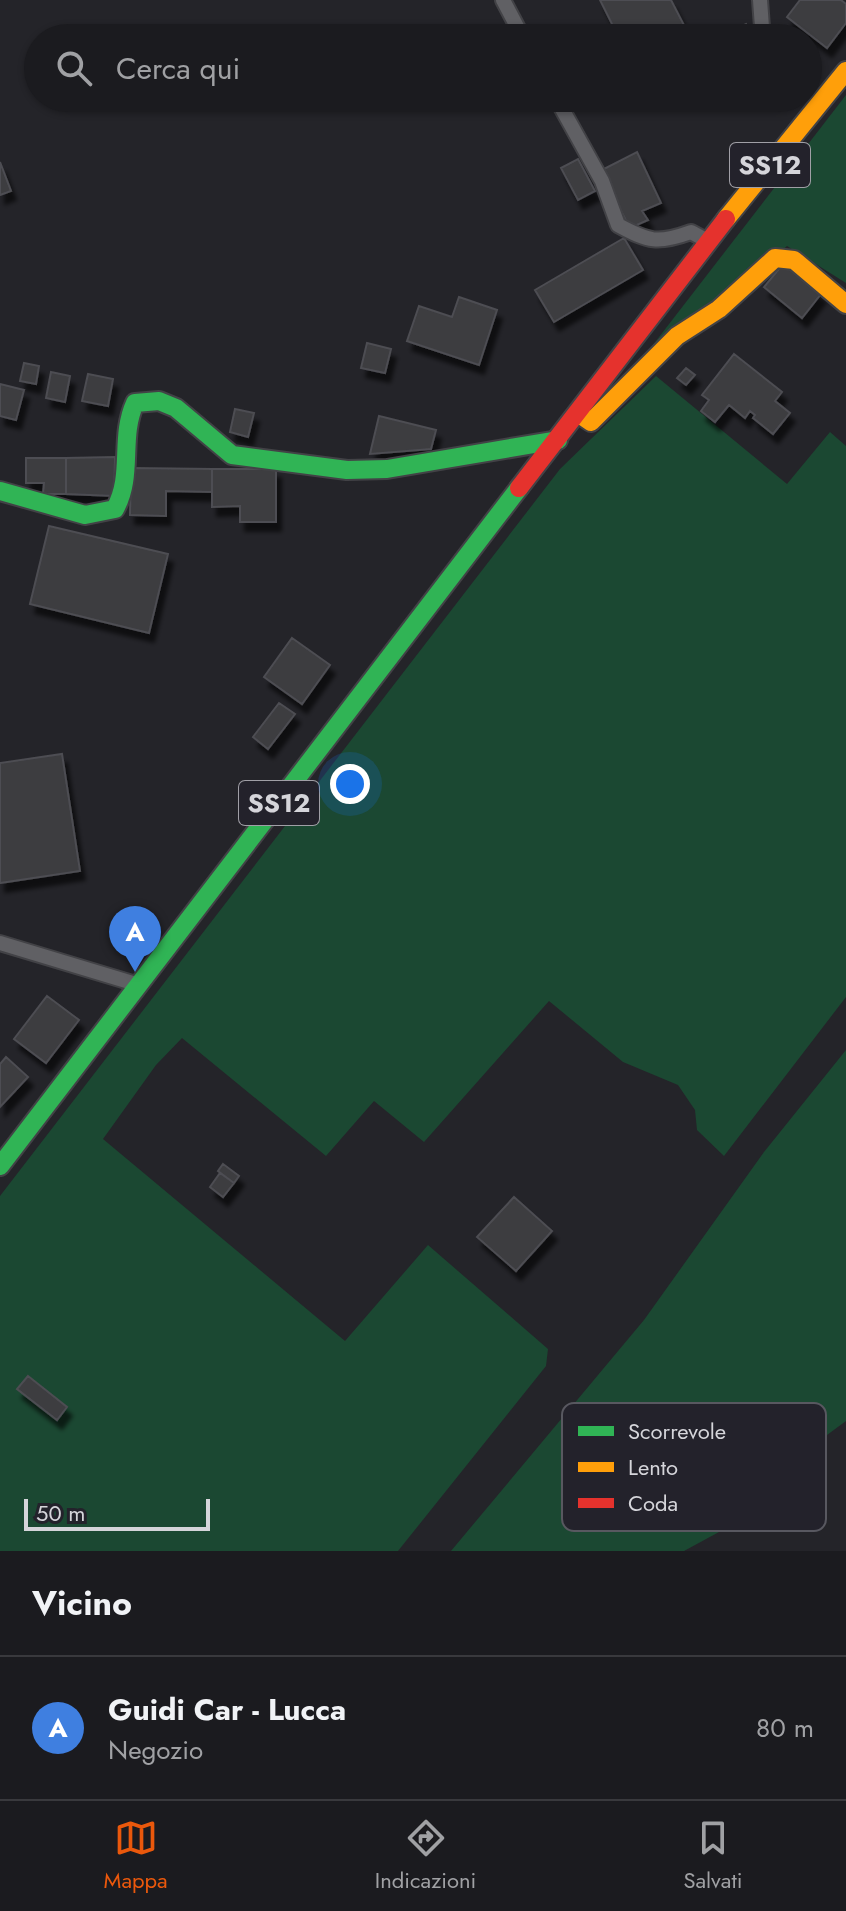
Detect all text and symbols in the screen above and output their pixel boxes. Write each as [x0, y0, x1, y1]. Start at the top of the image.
search box [24, 24, 822, 112]
icon: search [52, 46, 96, 90]
text: Cerca qui [116, 47, 240, 90]
road number: SS12 [730, 143, 810, 187]
your location [330, 764, 370, 804]
road number: SS12 [239, 781, 319, 825]
pin: A [109, 906, 161, 972]
legend [562, 1403, 826, 1531]
text: Scorrevole [628, 1415, 726, 1447]
text: Lento [628, 1451, 678, 1483]
text: Coda [628, 1487, 678, 1519]
scale bar [24, 1495, 210, 1531]
text: 50 m [36, 1497, 85, 1529]
text: Vicino [32, 1579, 132, 1628]
text: Guidi Car - Lucca [108, 1688, 346, 1731]
text: A [48, 1709, 68, 1747]
text: 80 m [756, 1709, 814, 1747]
text: Negozio [108, 1731, 203, 1769]
tab: Mappa [104, 1816, 168, 1896]
tab: Indicazioni [375, 1816, 476, 1896]
tab: Salvati [683, 1816, 742, 1896]

